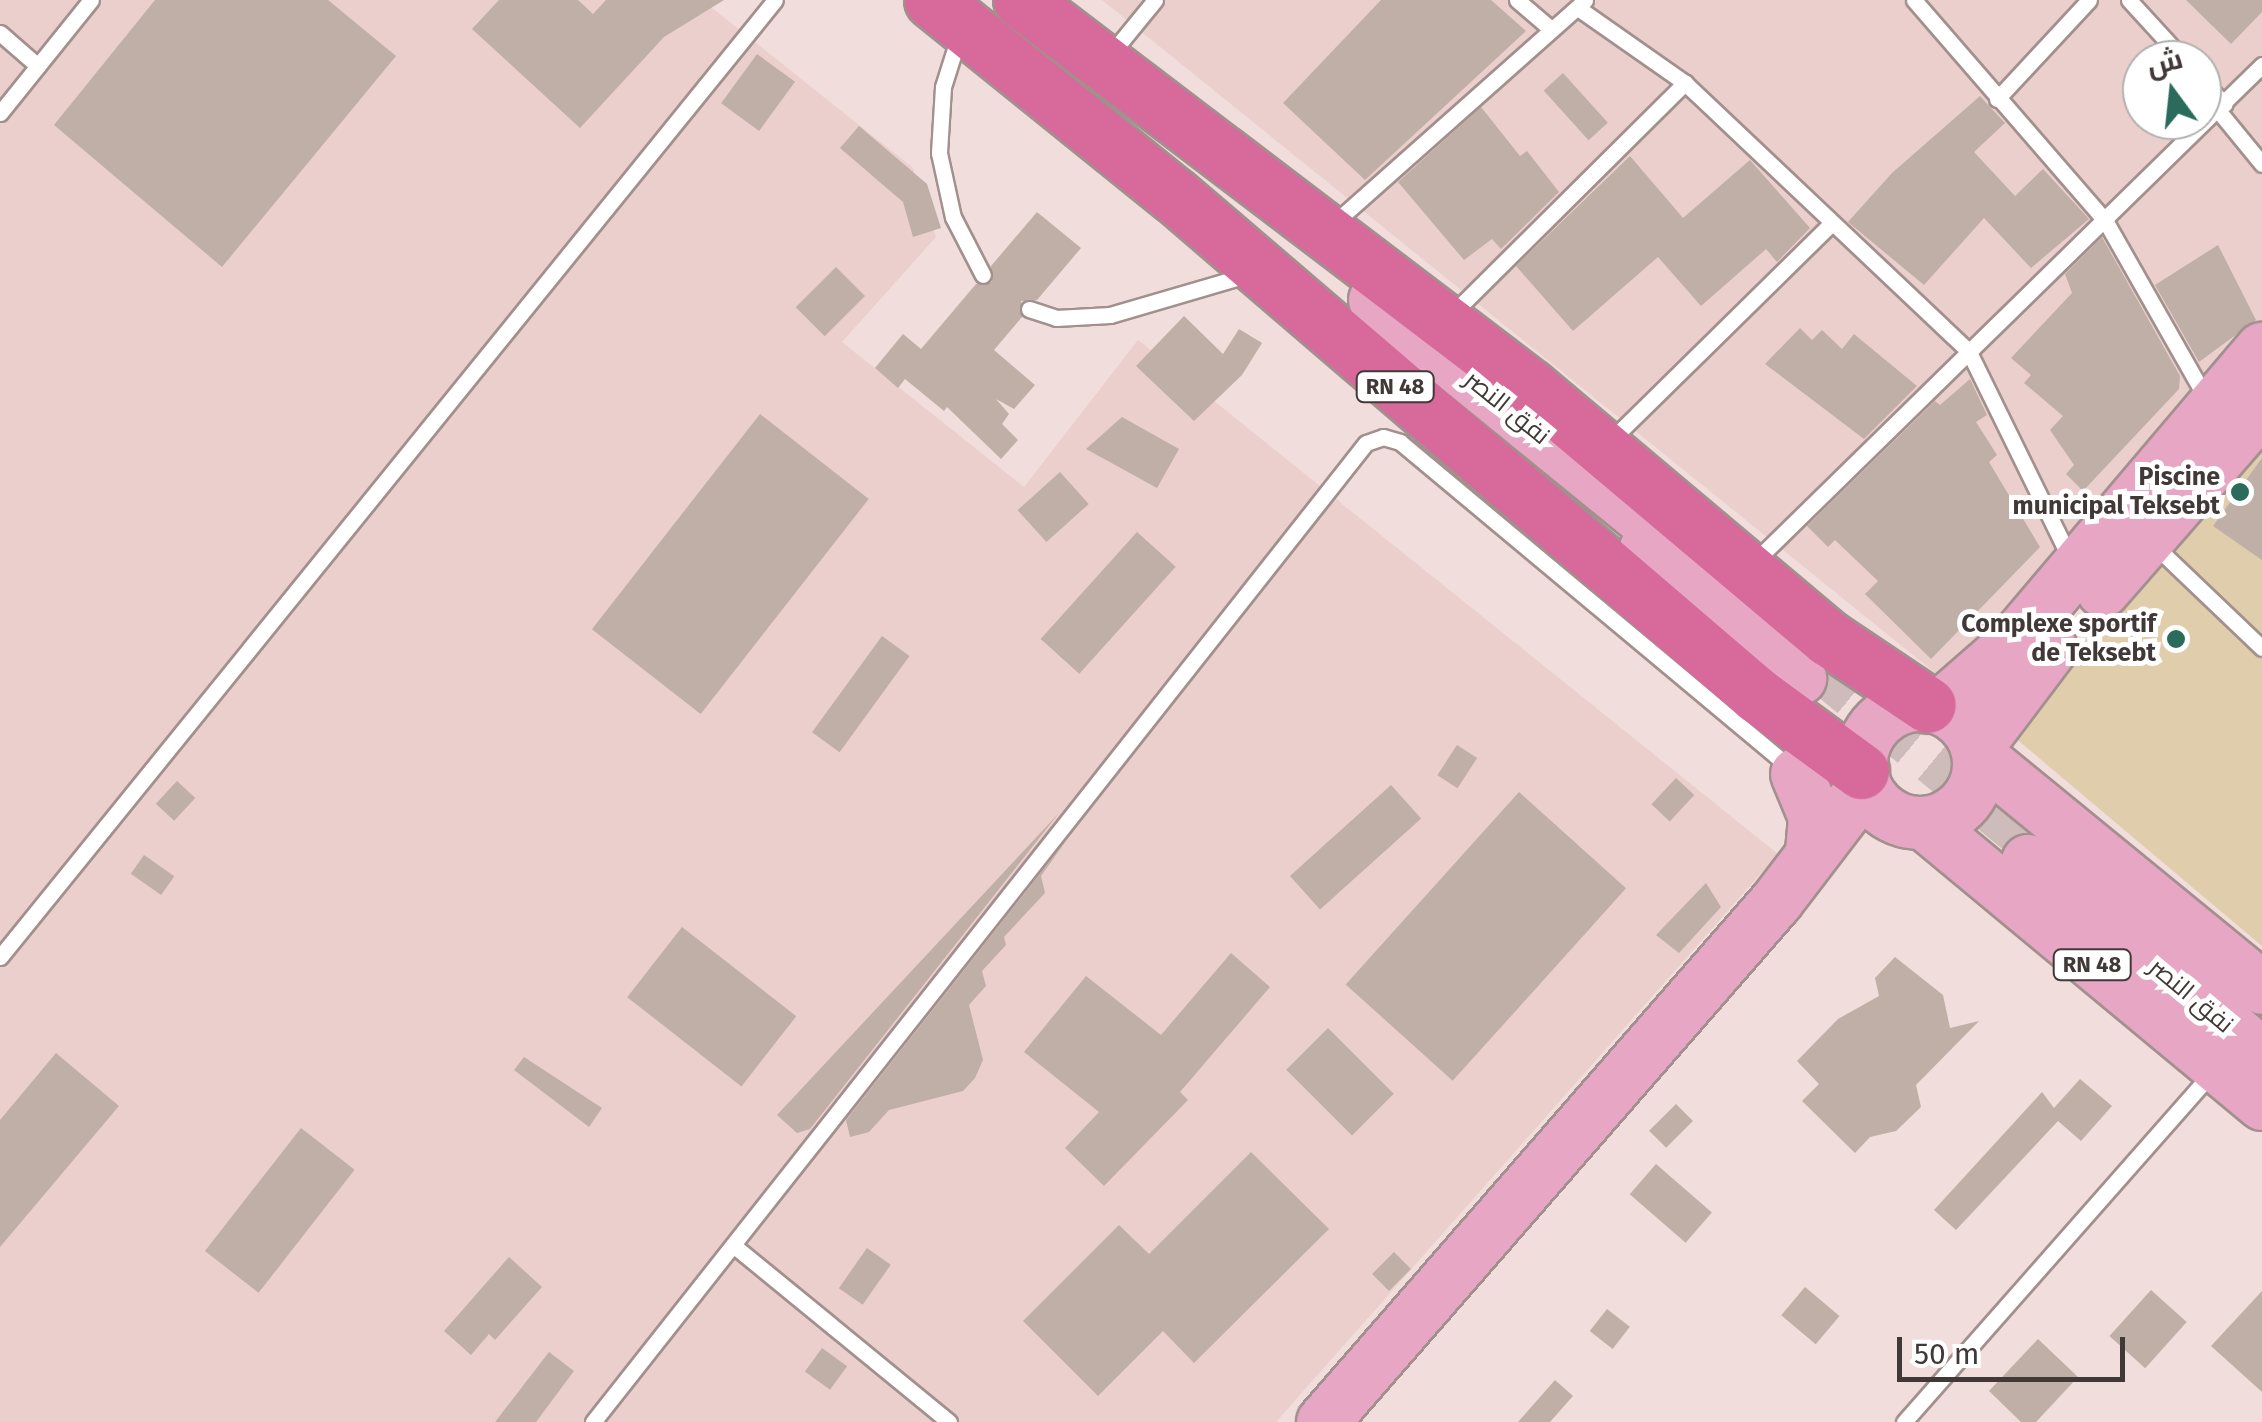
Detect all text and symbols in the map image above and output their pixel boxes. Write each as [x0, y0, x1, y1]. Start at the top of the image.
north arrow [2122, 40, 2222, 140]
text: ش [2143, 42, 2186, 83]
street label: نفق النصر [1458, 365, 1556, 451]
road number: RN 48 [1355, 370, 1435, 404]
place label: Piscine municipal Teksebt [2013, 463, 2220, 522]
marker: Piscine municipal Teksebt [2229, 481, 2251, 503]
place label: Complexe sportif de Teksebt [1961, 610, 2156, 669]
marker: Complexe sportif de Teksebt [2165, 628, 2187, 650]
road number: RN 48 [2052, 948, 2132, 982]
street label: نفق النصر [2143, 952, 2239, 1040]
scale bar [1902, 1317, 2130, 1379]
text: 50 m [1914, 1336, 1979, 1372]

